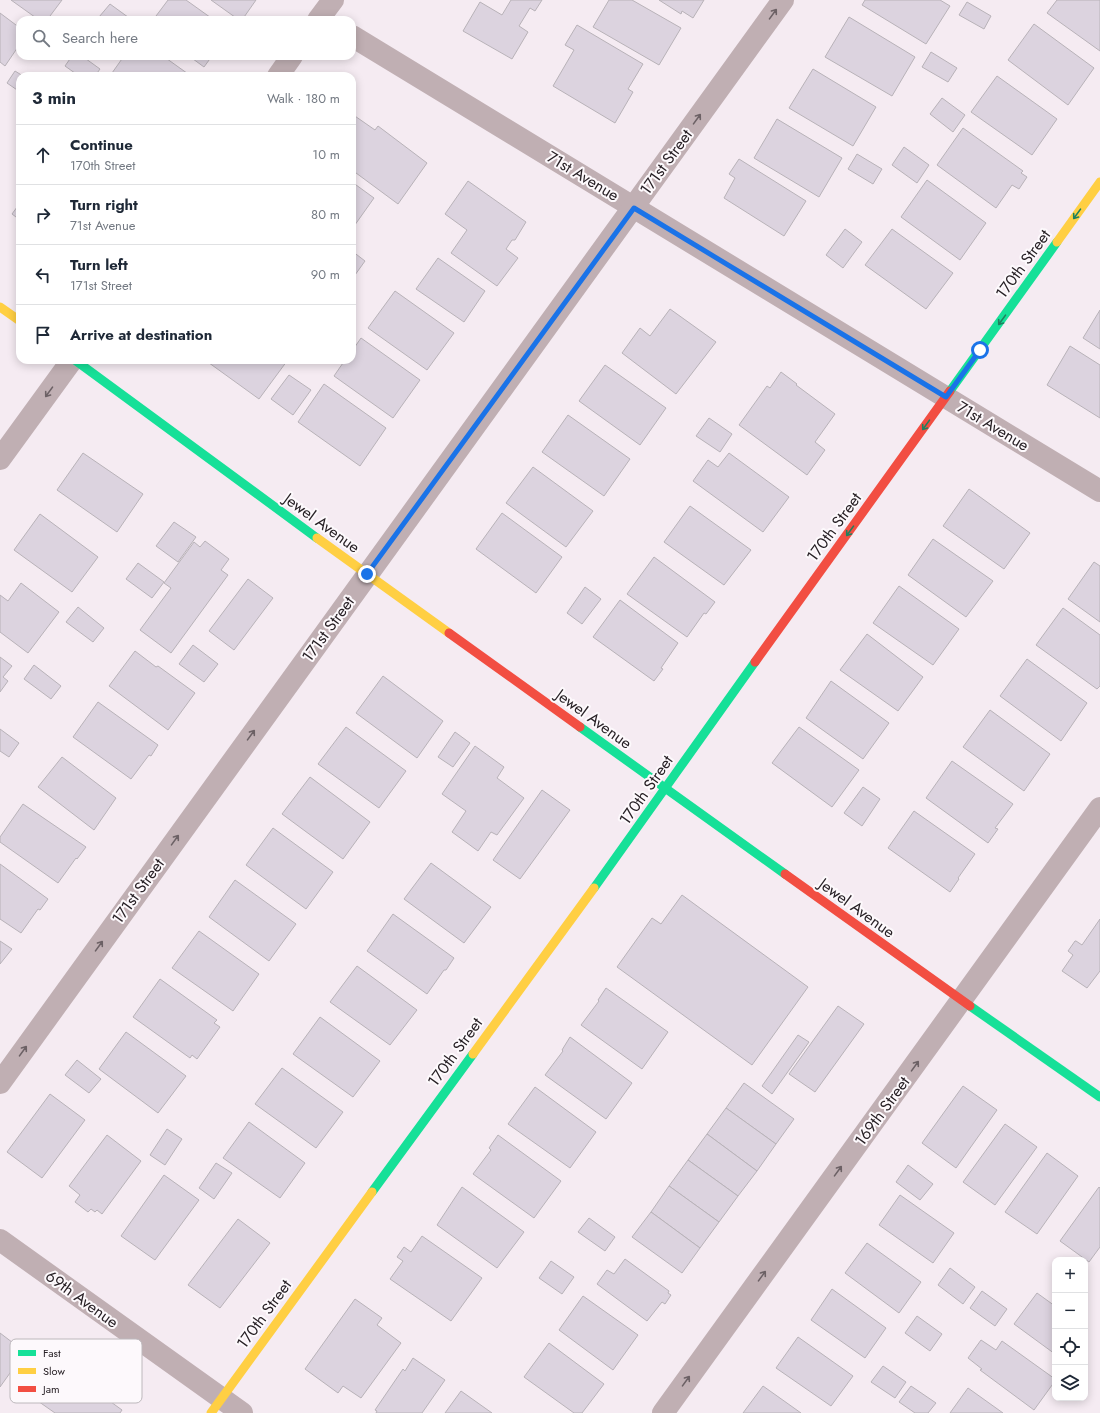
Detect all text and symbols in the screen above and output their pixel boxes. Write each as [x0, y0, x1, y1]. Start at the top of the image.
one-way arrow [769, 8, 777, 19]
search box [16, 16, 356, 60]
icon: search [30, 27, 52, 49]
text: Search here [62, 27, 138, 49]
text: 3 min [32, 86, 76, 110]
text: Walk · 180 m [267, 89, 340, 108]
one-way arrow [693, 114, 701, 125]
street label: 171st Street [634, 124, 698, 200]
text: Continue [70, 134, 133, 156]
icon: ahead [32, 144, 54, 166]
text: 10 m [312, 145, 340, 164]
street label: 71st Avenue [543, 145, 623, 207]
text: 170th Street [70, 156, 135, 175]
text: Turn right [70, 194, 138, 216]
icon: right [32, 204, 54, 226]
text: 80 m [311, 205, 340, 224]
one-way arrow [1073, 208, 1081, 219]
text: 71st Avenue [70, 216, 135, 235]
street label: 170th Street [990, 225, 1056, 303]
text: Turn left [70, 254, 128, 276]
icon: left [32, 264, 54, 286]
text: 90 m [311, 265, 340, 284]
text: 171st Street [70, 276, 132, 295]
one-way arrow [998, 314, 1006, 325]
icon: arrive [32, 324, 54, 346]
text: Arrive at destination [70, 324, 212, 346]
route start [971, 341, 989, 359]
one-way arrow [45, 386, 53, 397]
street label: 71st Avenue [953, 395, 1033, 457]
one-way arrow [922, 420, 930, 431]
street label: Jewel Avenue [278, 486, 365, 558]
street label: 170th Street [801, 488, 867, 566]
one-way arrow [846, 525, 854, 536]
route end [358, 565, 376, 583]
street label: 171st Street [296, 591, 360, 667]
street label: Jewel Avenue [550, 682, 637, 754]
one-way arrow [247, 730, 255, 741]
street label: 170th Street [614, 750, 679, 830]
one-way arrow [171, 835, 179, 846]
street label: 171st Street [106, 853, 170, 929]
street label: Jewel Avenue [813, 871, 900, 943]
one-way arrow [95, 941, 103, 952]
street label: 170th Street [422, 1013, 488, 1091]
one-way arrow [19, 1046, 27, 1057]
one-way arrow [911, 1060, 919, 1071]
street label: 169th Street [849, 1071, 915, 1150]
one-way arrow [834, 1166, 842, 1177]
map controls [1052, 1257, 1088, 1401]
button: + [1052, 1257, 1088, 1293]
street label: 69th Avenue [41, 1265, 123, 1333]
one-way arrow [758, 1271, 766, 1282]
street label: 170th Street [231, 1275, 297, 1353]
button: − [1052, 1293, 1088, 1329]
button: locate [1052, 1329, 1088, 1365]
legend [10, 1339, 142, 1403]
text: Fast [43, 1345, 61, 1361]
text: Slow [43, 1363, 65, 1379]
button: layers [1052, 1365, 1088, 1401]
one-way arrow [682, 1376, 690, 1387]
text: Jam [41, 1381, 60, 1397]

